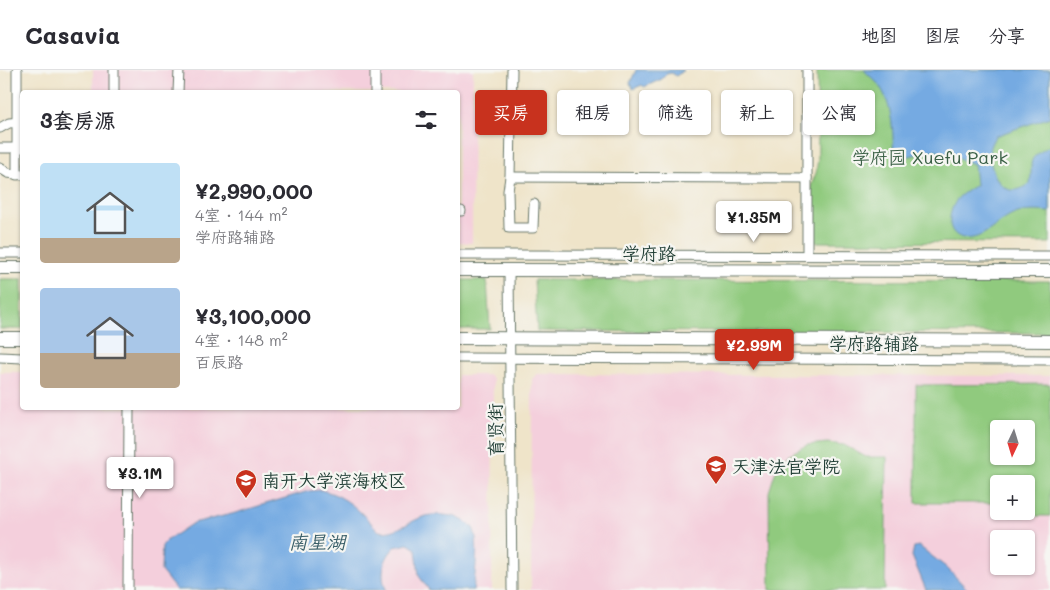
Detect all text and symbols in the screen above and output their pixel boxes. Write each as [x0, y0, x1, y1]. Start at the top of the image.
text: Casavia [25, 19, 120, 50]
text: 地图 [861, 23, 897, 47]
text: 图层 [925, 23, 961, 47]
text: 分享 [989, 23, 1025, 47]
chip: 买房 [475, 90, 547, 135]
chip: 租房 [557, 90, 629, 135]
chip: 筛选 [639, 90, 711, 135]
chip: 新上 [721, 90, 793, 135]
chip: 公寓 [803, 90, 875, 135]
text: 3套房源 [40, 106, 116, 133]
icon: filters [412, 106, 440, 134]
park label: 学府园 Xuefu Park [852, 145, 1008, 169]
text: ¥2,990,000 [195, 177, 313, 204]
icon: home [80, 183, 140, 243]
pin: ¥1.35M [713, 200, 795, 243]
text: 4室 · 144 m² [195, 204, 287, 225]
text: ¥1.35M [727, 206, 781, 227]
text: 学府路辅路 [195, 226, 275, 247]
street label: 学府路 [622, 241, 676, 265]
text: ¥3,100,000 [195, 302, 311, 329]
icon: home [80, 308, 140, 368]
pin: ¥2.99M [713, 328, 795, 371]
text: 4室 · 148 m² [195, 329, 288, 350]
street label: 学府路辅路 [829, 331, 919, 355]
text: ¥2.99M [726, 334, 782, 355]
text: 百辰路 [195, 351, 243, 372]
street label: 育贤街 [483, 403, 507, 457]
north arrow [990, 420, 1035, 465]
map controls [990, 420, 1035, 575]
school or university icon: 天津法官学院 [704, 454, 728, 485]
place label: 天津法官学院 [732, 454, 840, 478]
pin: ¥3.1M [105, 456, 175, 499]
text: ¥3.1M [117, 462, 163, 483]
school or university icon: 南开大学滨海校区 [234, 468, 258, 499]
place label: 南开大学滨海校区 [262, 468, 406, 492]
button: + [990, 475, 1035, 520]
water label: 南星湖 [288, 529, 347, 554]
button: − [990, 530, 1035, 575]

